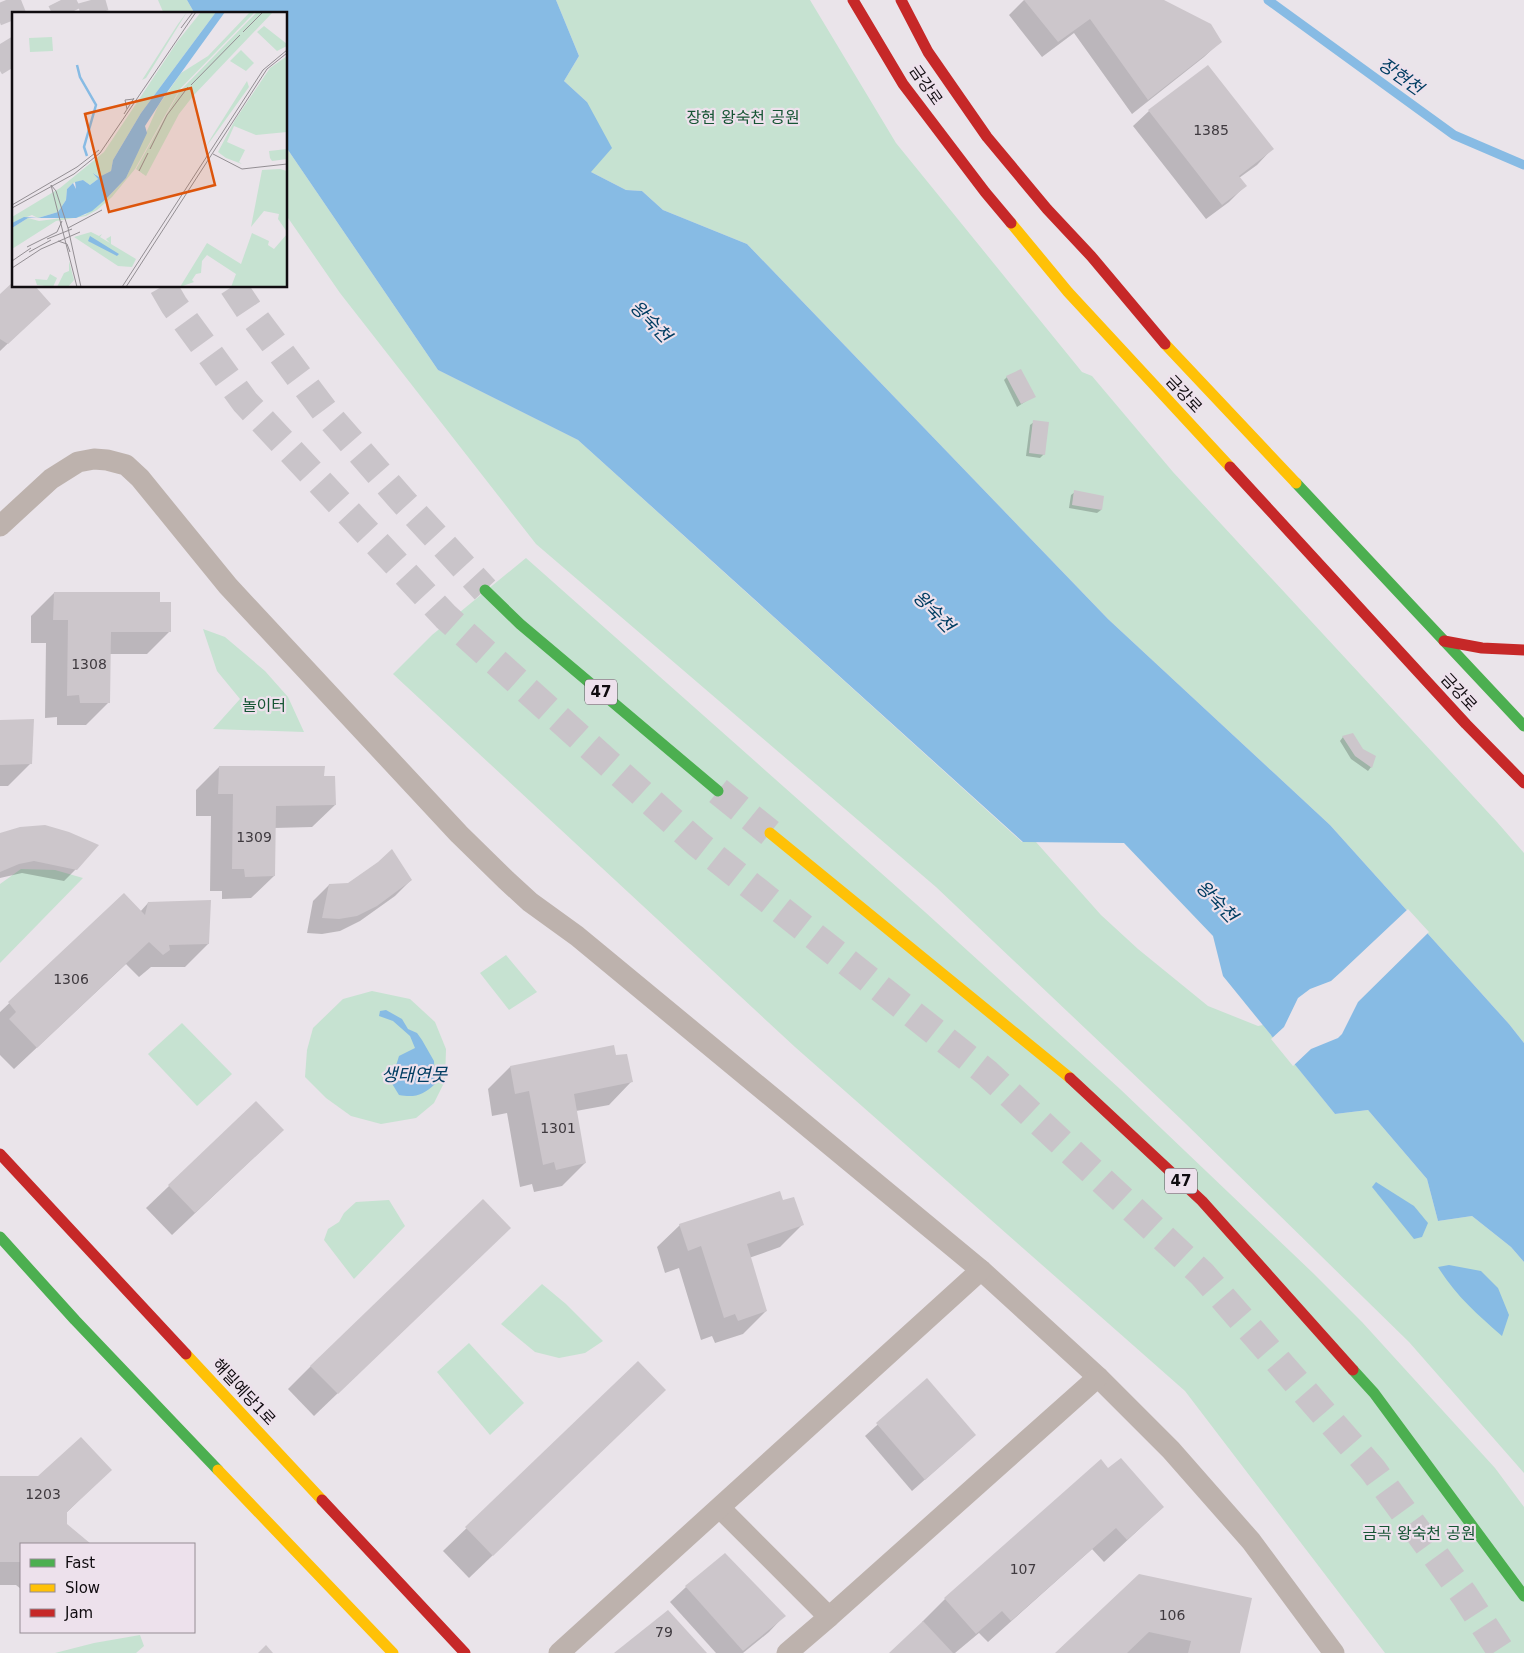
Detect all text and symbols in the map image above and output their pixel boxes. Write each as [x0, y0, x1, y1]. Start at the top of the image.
inset map [12, 12, 288, 288]
water label: 장현천 [1375, 53, 1429, 101]
street label: 금강로 [906, 61, 947, 109]
park label: 장현 왕숙천 공원 [686, 108, 800, 127]
house number: 1385 [1193, 122, 1229, 138]
water label: 왕숙천 [626, 296, 678, 348]
street label: 금강로 [1162, 371, 1206, 417]
water label: 왕숙천 [909, 586, 961, 638]
house number: 1308 [71, 656, 107, 672]
street label: 금강로 [1437, 669, 1481, 715]
road number: 47 [585, 680, 617, 704]
park label: 놀이터 [242, 696, 286, 715]
house number: 1309 [236, 829, 272, 845]
water label: 왕숙천 [1192, 876, 1244, 928]
house number: 1306 [53, 971, 89, 987]
water label: 생태연못 [381, 1064, 449, 1085]
house number: 1301 [540, 1120, 576, 1136]
road number: 47 [1165, 1168, 1197, 1194]
street label: 해밀예당1로 [208, 1355, 280, 1429]
house number: 1203 [25, 1486, 61, 1502]
park label: 금곡 왕숙천 공원 [1362, 1524, 1476, 1543]
legend [20, 1543, 195, 1633]
text: Fast [65, 1554, 95, 1572]
house number: 107 [1010, 1561, 1036, 1577]
text: Slow [65, 1579, 100, 1597]
text: Jam [64, 1604, 93, 1622]
house number: 106 [1159, 1607, 1185, 1623]
house number: 79 [655, 1624, 673, 1640]

